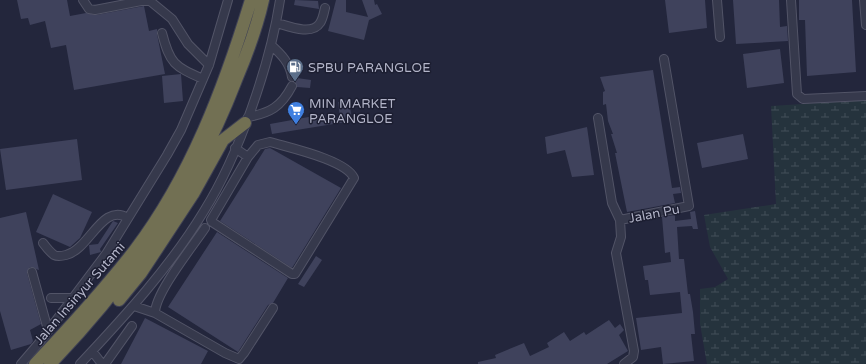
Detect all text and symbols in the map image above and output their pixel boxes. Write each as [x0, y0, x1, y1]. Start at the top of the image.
fuel station icon: SPBU PARANGLOE [285, 57, 305, 82]
place label: SPBU PARANGLOE [308, 60, 430, 76]
place label: MIN MARKET PARANGLOE [309, 96, 396, 127]
supermarket icon: MIN MARKET PARANGLOE [286, 100, 306, 125]
street label: Jalan Pu [627, 201, 681, 227]
street label: Jalan Insinyur Sutami [31, 239, 129, 348]

